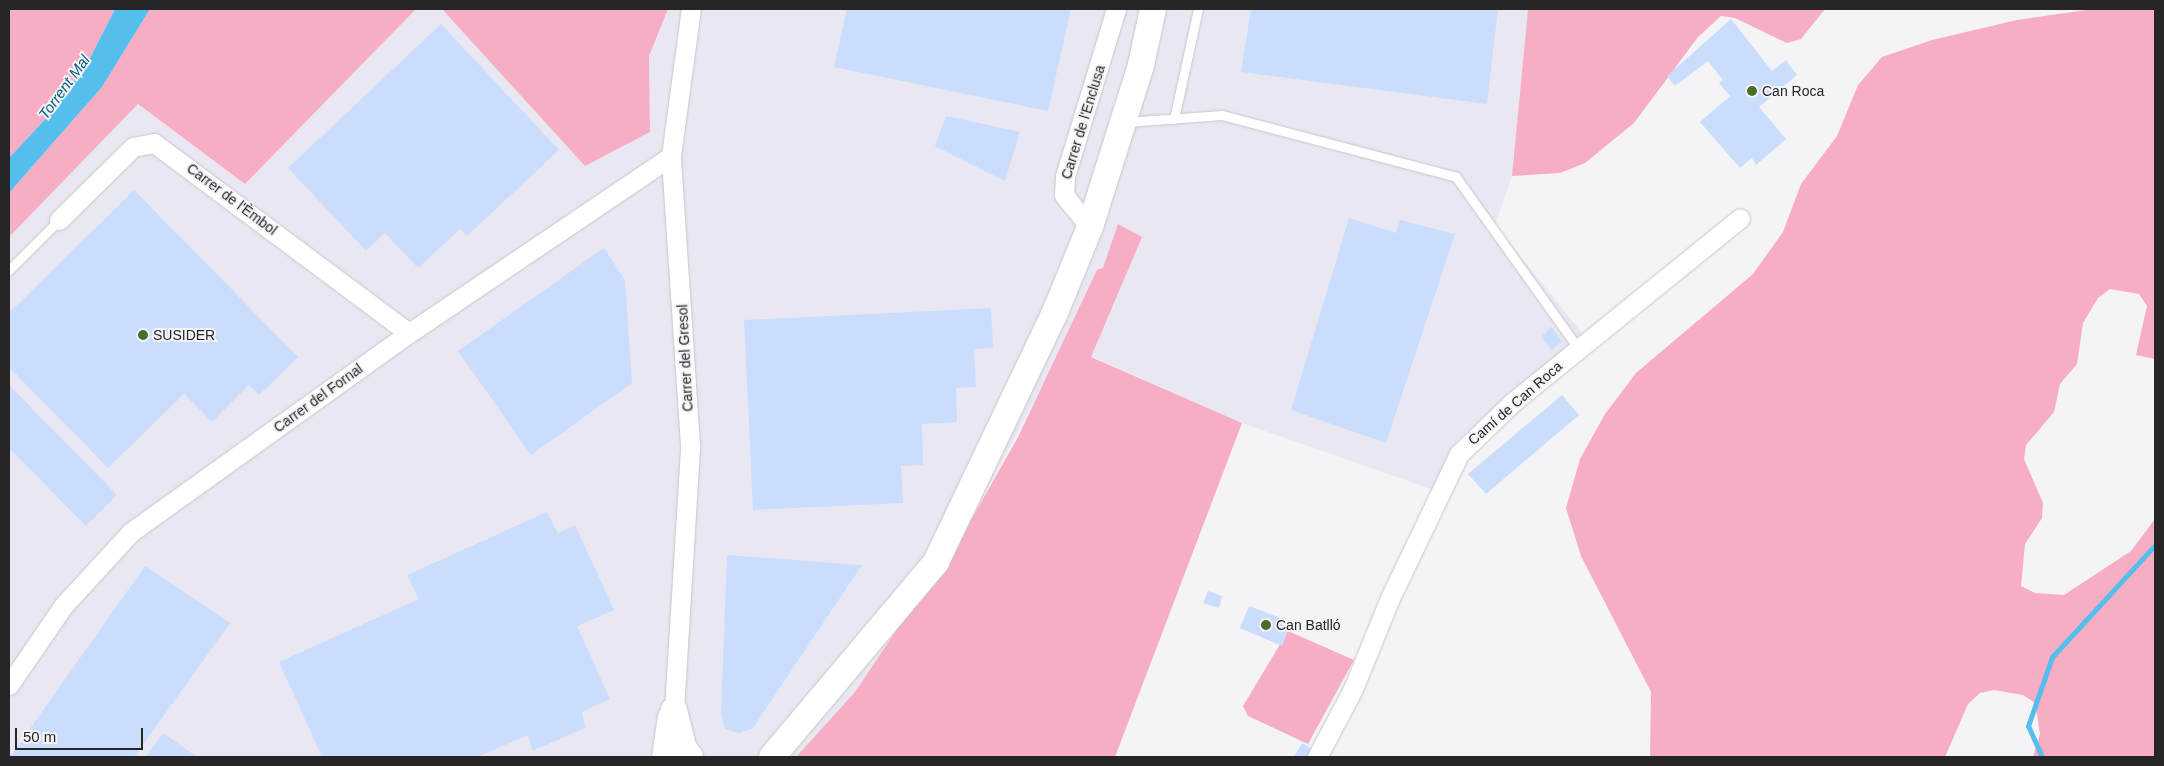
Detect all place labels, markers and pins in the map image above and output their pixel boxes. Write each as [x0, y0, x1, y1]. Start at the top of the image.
place label: Can Roca [1762, 83, 1824, 99]
marker: Can Roca [1746, 85, 1758, 97]
place label: SUSIDER [153, 327, 215, 343]
marker: SUSIDER [137, 329, 149, 341]
place label: Can Batlló [1276, 617, 1341, 633]
marker: Can Batlló [1260, 619, 1272, 631]

